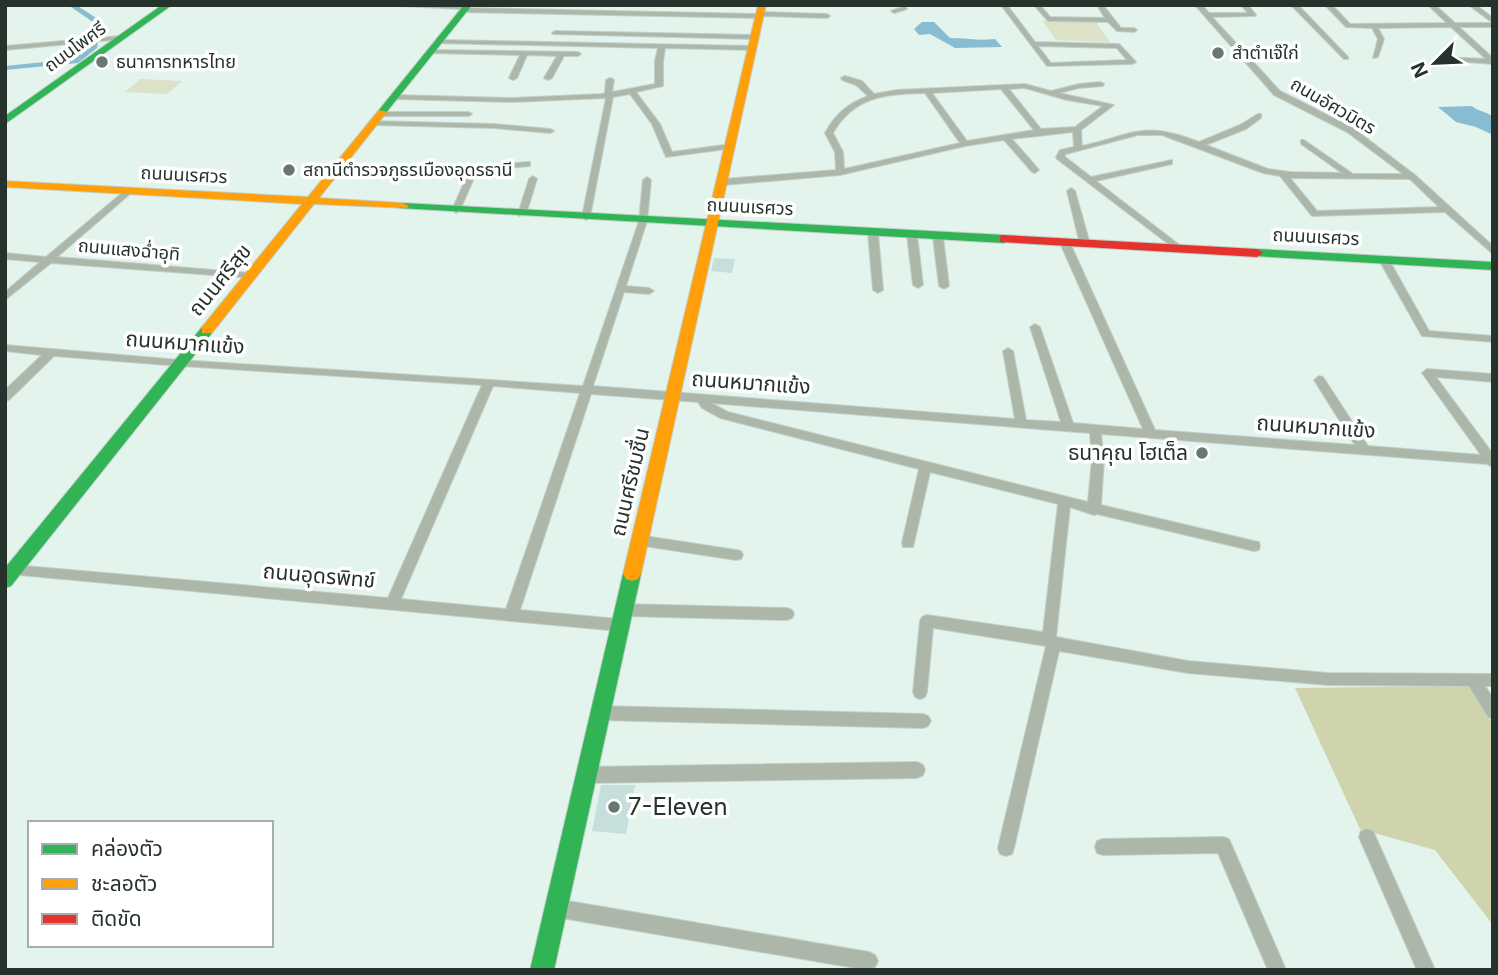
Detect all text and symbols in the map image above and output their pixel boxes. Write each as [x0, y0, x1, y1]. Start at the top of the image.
street label: ถนนโพศรี [40, 17, 110, 76]
north arrow [1400, 28, 1470, 98]
place label: สำตำเจ๊ใก่ [1232, 42, 1299, 63]
marker: สำตำเจ๊ใก่ [1210, 45, 1226, 61]
place label: ธนาคารทหารไทย [116, 51, 236, 72]
marker: ธนาคารทหารไทย [94, 54, 110, 70]
text: N [1406, 58, 1433, 81]
street label: ถนนอัศวมิตร [1287, 73, 1380, 138]
place label: สถานีตำรวจภูธรเมืองอุดรธานี [303, 159, 513, 182]
street label: ถนนนเรศวร [140, 162, 228, 187]
marker: สถานีตำรวจภูธรเมืองอุดรธานี [281, 162, 297, 178]
street label: ถนนนเรศวร [706, 194, 794, 219]
street label: ถนนนเรศวร [1272, 224, 1360, 249]
street label: ถนนแสงฉ่ำอุทิ [77, 233, 181, 265]
street label: ถนนศรีสุข [183, 239, 257, 321]
street label: ถนนหมากแข้ง [125, 326, 245, 359]
street label: ถนนหมากแข้ง [691, 366, 811, 399]
street label: ถนนหมากแข้ง [1256, 410, 1376, 443]
street label: ถนนศรีชมชื่น [603, 425, 654, 539]
place label: ธนาคุณ โฮเต็ล [1068, 440, 1188, 466]
marker: ธนาคุณ โฮเต็ล [1194, 445, 1210, 461]
street label: ถนนอุดรพิทข์ [262, 558, 376, 594]
place label: 7-Eleven [628, 792, 728, 821]
marker: 7-Eleven [606, 799, 622, 815]
legend [28, 821, 273, 947]
text: คล่องตัว [91, 836, 163, 861]
text: ชะลอตัว [91, 871, 157, 896]
text: ติดขัด [91, 906, 142, 931]

